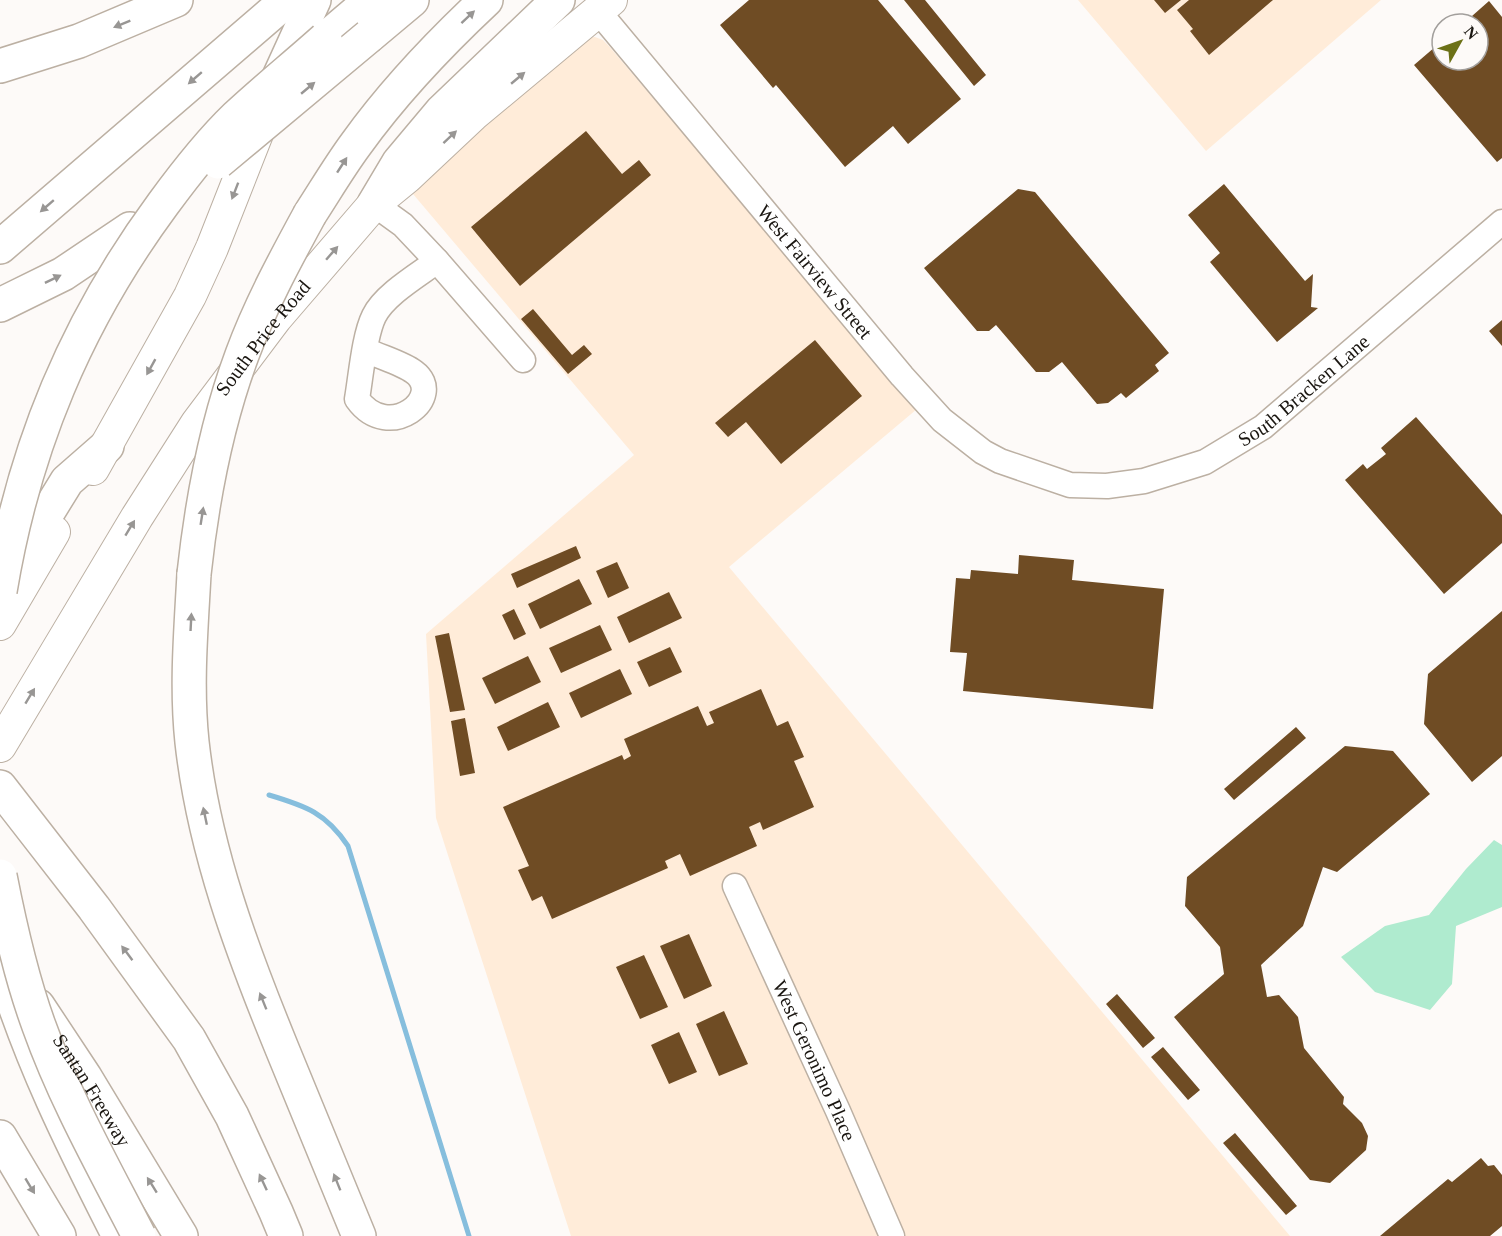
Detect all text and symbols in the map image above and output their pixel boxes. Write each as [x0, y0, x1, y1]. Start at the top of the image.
one-way arrow [460, 11, 475, 24]
north arrow [1430, 12, 1490, 72]
one-way arrow [113, 20, 131, 29]
text: N [1461, 23, 1482, 43]
one-way arrow [510, 71, 526, 84]
one-way arrow [187, 72, 203, 85]
one-way arrow [300, 82, 315, 95]
one-way arrow [442, 130, 457, 144]
one-way arrow [336, 157, 347, 173]
one-way arrow [230, 182, 240, 200]
one-way arrow [39, 199, 55, 212]
street label: West Fairview Street [753, 200, 877, 343]
one-way arrow [325, 246, 338, 261]
one-way arrow [44, 275, 61, 284]
street label: South Price Road [211, 276, 314, 400]
street label: South Bracken Lane [1234, 330, 1373, 451]
one-way arrow [147, 358, 157, 375]
one-way arrow [197, 506, 206, 525]
one-way arrow [125, 519, 135, 536]
one-way arrow [187, 612, 196, 631]
one-way arrow [25, 687, 35, 704]
one-way arrow [199, 806, 209, 825]
one-way arrow [121, 945, 133, 961]
street label: West Geronimo Place [769, 977, 861, 1144]
one-way arrow [258, 992, 268, 1010]
street label: Santan Freeway [49, 1030, 135, 1151]
one-way arrow [332, 1173, 341, 1191]
one-way arrow [258, 1174, 267, 1191]
one-way arrow [147, 1177, 158, 1193]
one-way arrow [25, 1178, 35, 1195]

